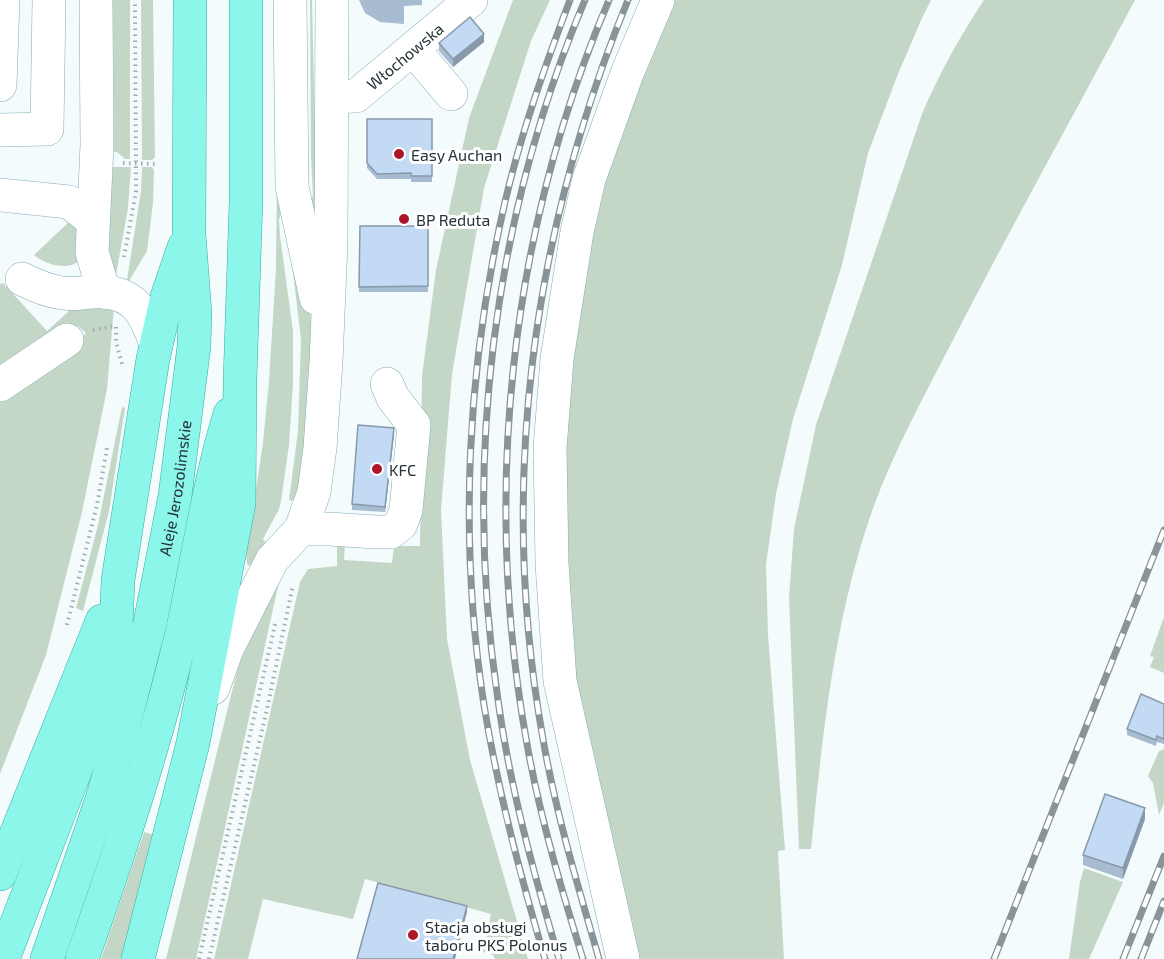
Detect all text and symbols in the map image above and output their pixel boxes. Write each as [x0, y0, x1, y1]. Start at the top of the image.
street label: Włochowska [362, 18, 447, 93]
place label: Easy Auchan [411, 145, 502, 164]
marker: Easy Auchan [392, 147, 406, 161]
place label: BP Reduta [416, 210, 490, 229]
marker: BP Reduta [397, 212, 411, 226]
street label: Aleje Jerozolimskie [154, 419, 194, 557]
place label: KFC [389, 460, 416, 479]
marker: KFC [370, 462, 384, 476]
place label: Stacja obsługi taboru PKS Polonus [425, 917, 567, 954]
marker: Stacja obsługi taboru PKS Polonus [406, 928, 420, 942]

